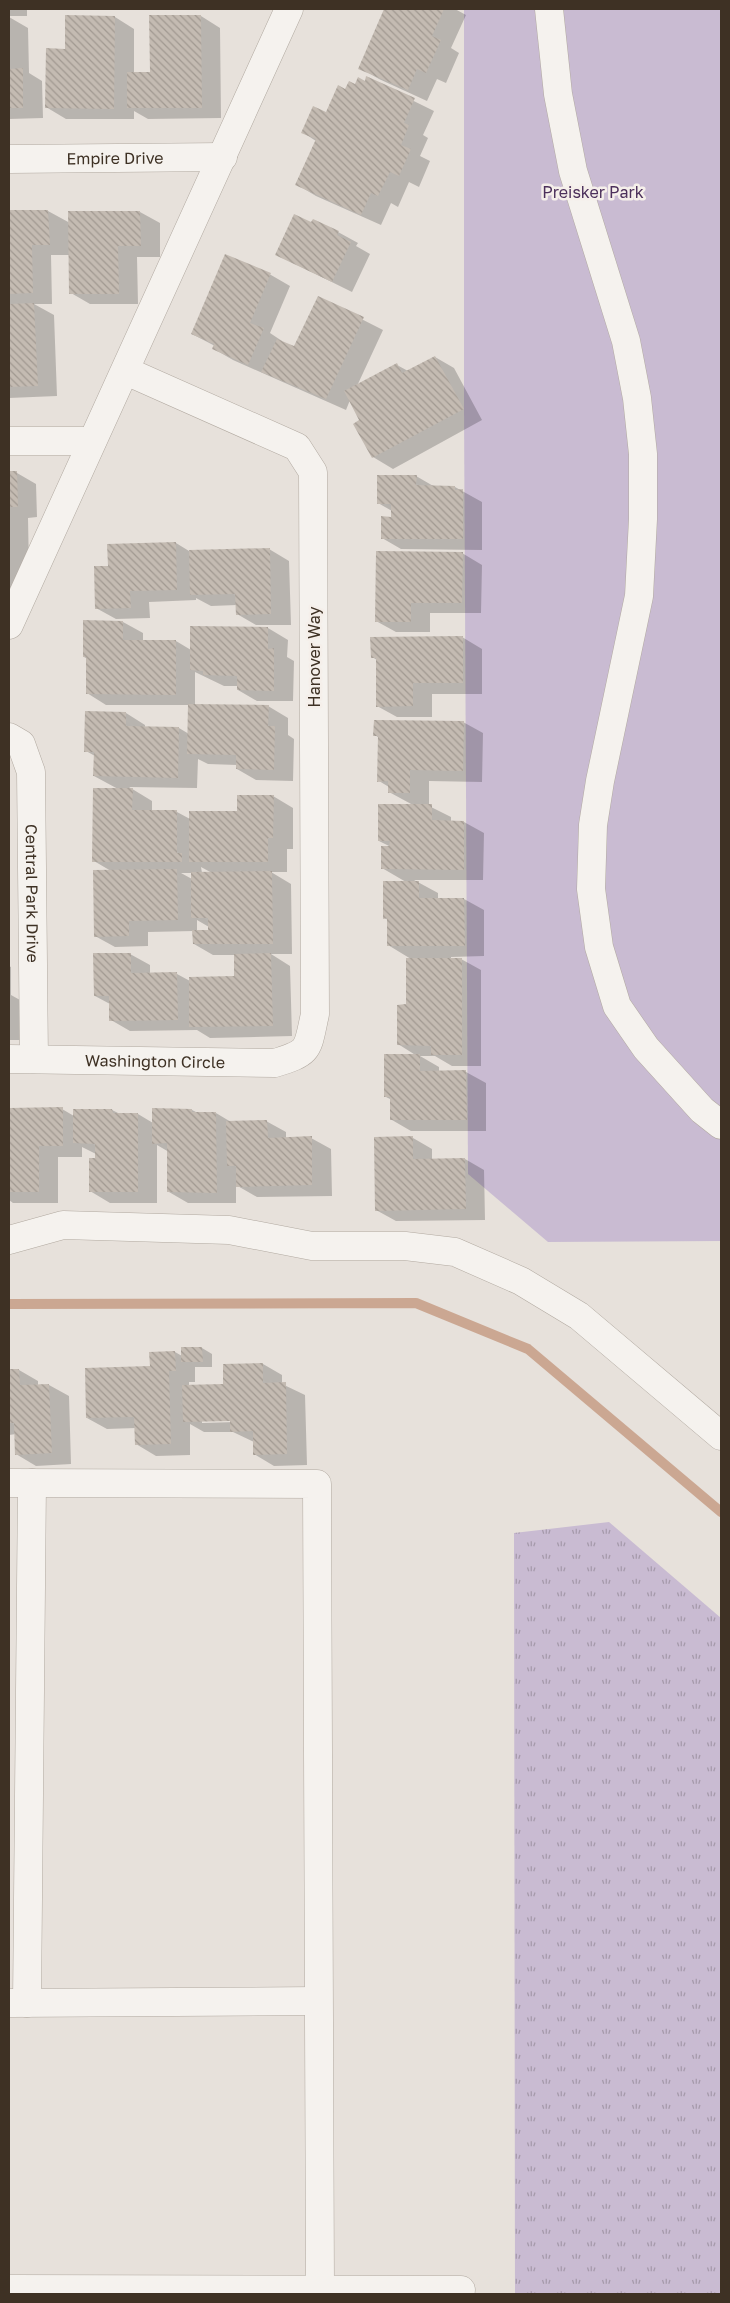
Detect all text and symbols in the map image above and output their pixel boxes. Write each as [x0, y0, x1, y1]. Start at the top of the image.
street label: Empire Drive [66, 148, 164, 168]
park label: Preisker Park [542, 182, 644, 202]
street label: Hanover Way [304, 607, 324, 707]
street label: Central Park Drive [22, 824, 43, 963]
street label: Washington Circle [85, 1050, 225, 1072]

